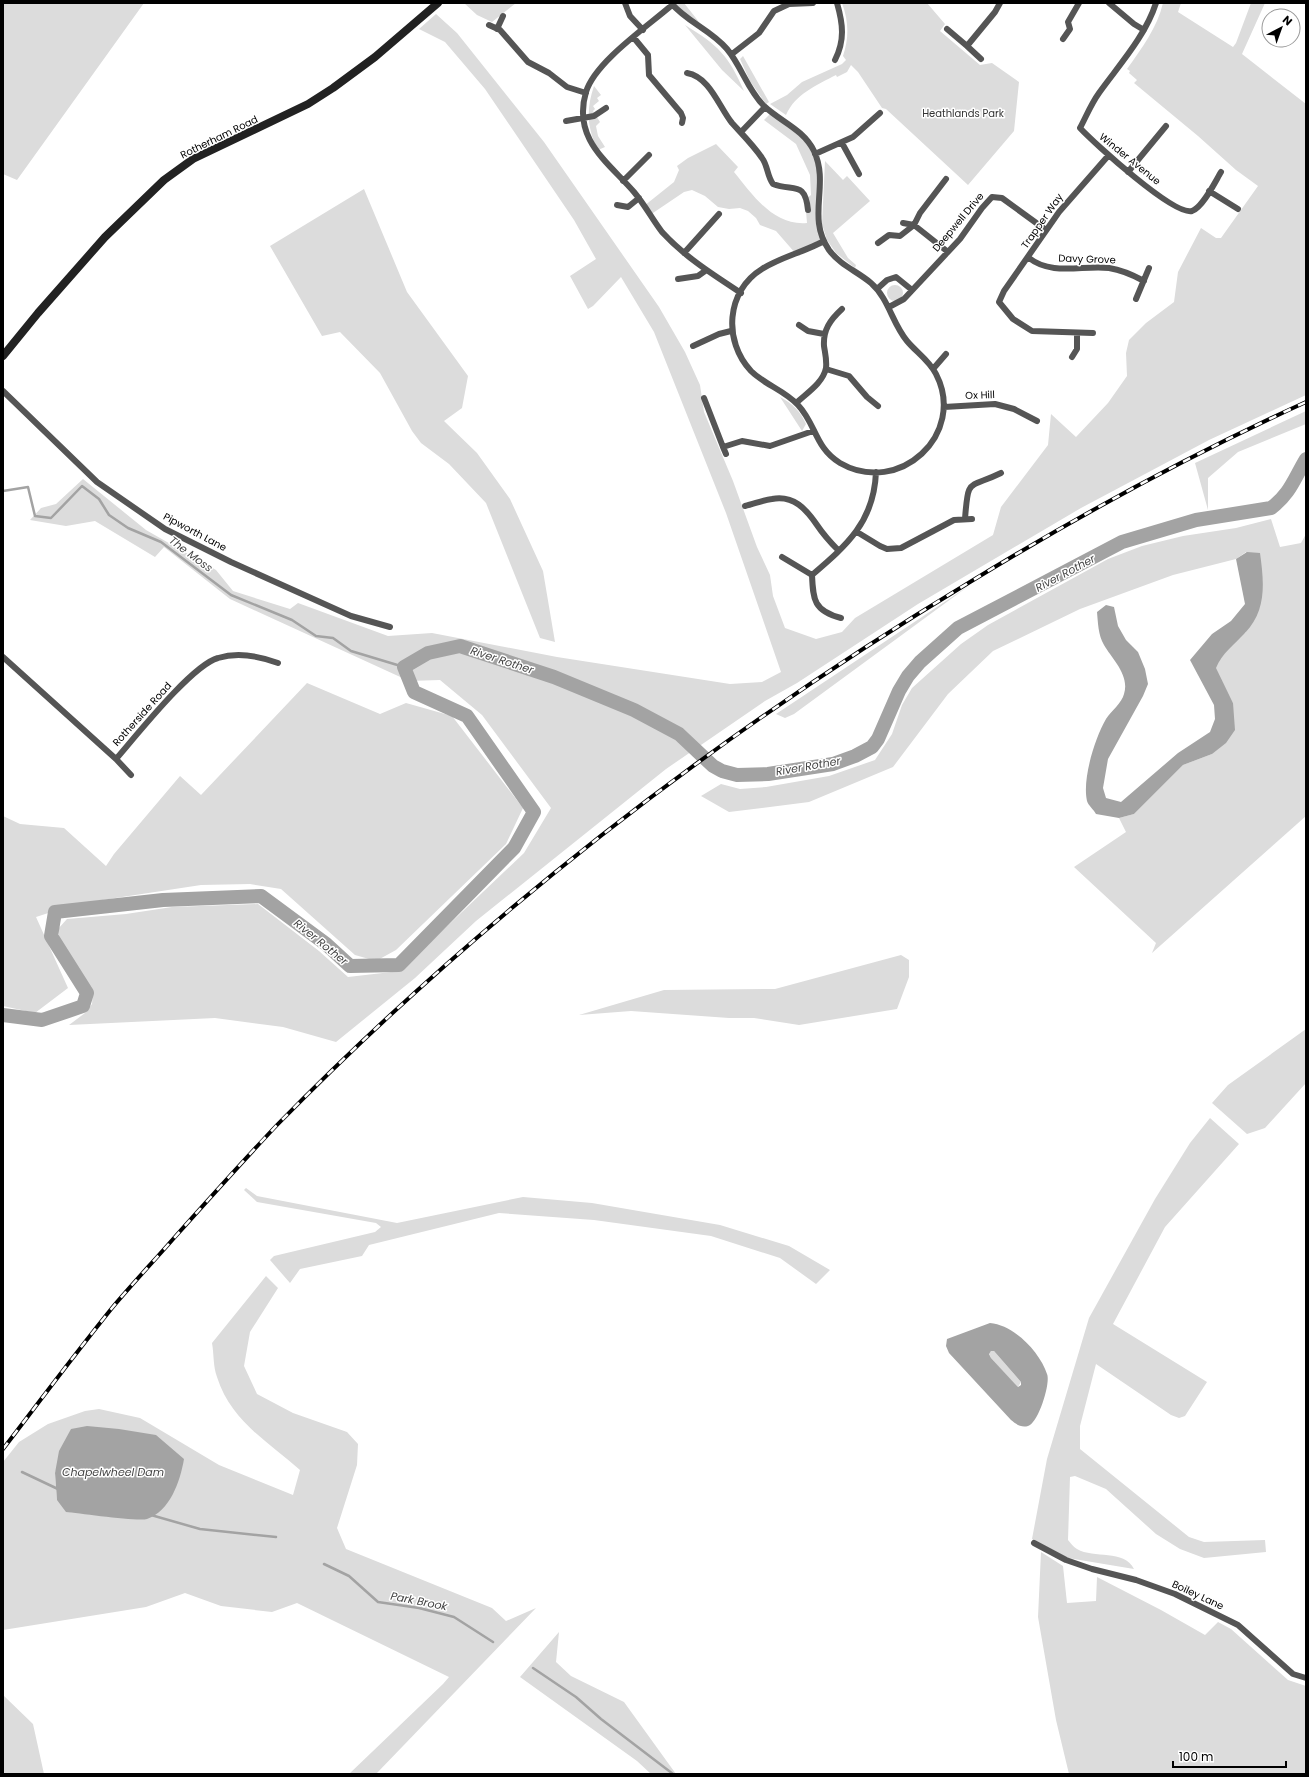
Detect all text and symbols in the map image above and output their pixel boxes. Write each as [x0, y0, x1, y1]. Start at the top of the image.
north arrow [1261, 8, 1301, 48]
text: N [1279, 12, 1296, 29]
park label: Heathlands Park [922, 106, 1005, 121]
street label: Rotherham Road [178, 112, 260, 162]
street label: Winder Avenue [1096, 129, 1164, 189]
street label: Deepwell Drive [929, 189, 987, 255]
street label: Trapper Way [1017, 190, 1067, 252]
street label: Davy Grove [1058, 251, 1116, 267]
street label: Ox Hill [965, 387, 995, 403]
street label: Pipworth Lane [161, 509, 229, 555]
water label: The Moss [166, 532, 216, 576]
water label: River Rother [1032, 550, 1098, 595]
water label: River Rother [468, 642, 536, 678]
street label: Rotherside Road [109, 679, 175, 749]
water label: River Rother [774, 752, 843, 780]
water label: River Rother [291, 915, 352, 969]
water label: Chapelwheel Dam [62, 1464, 164, 1480]
street label: Boiley Lane [1170, 1576, 1226, 1614]
water label: Park Brook [389, 1588, 450, 1615]
scale bar [1173, 1743, 1286, 1769]
text: 100 m [1179, 1748, 1213, 1765]

